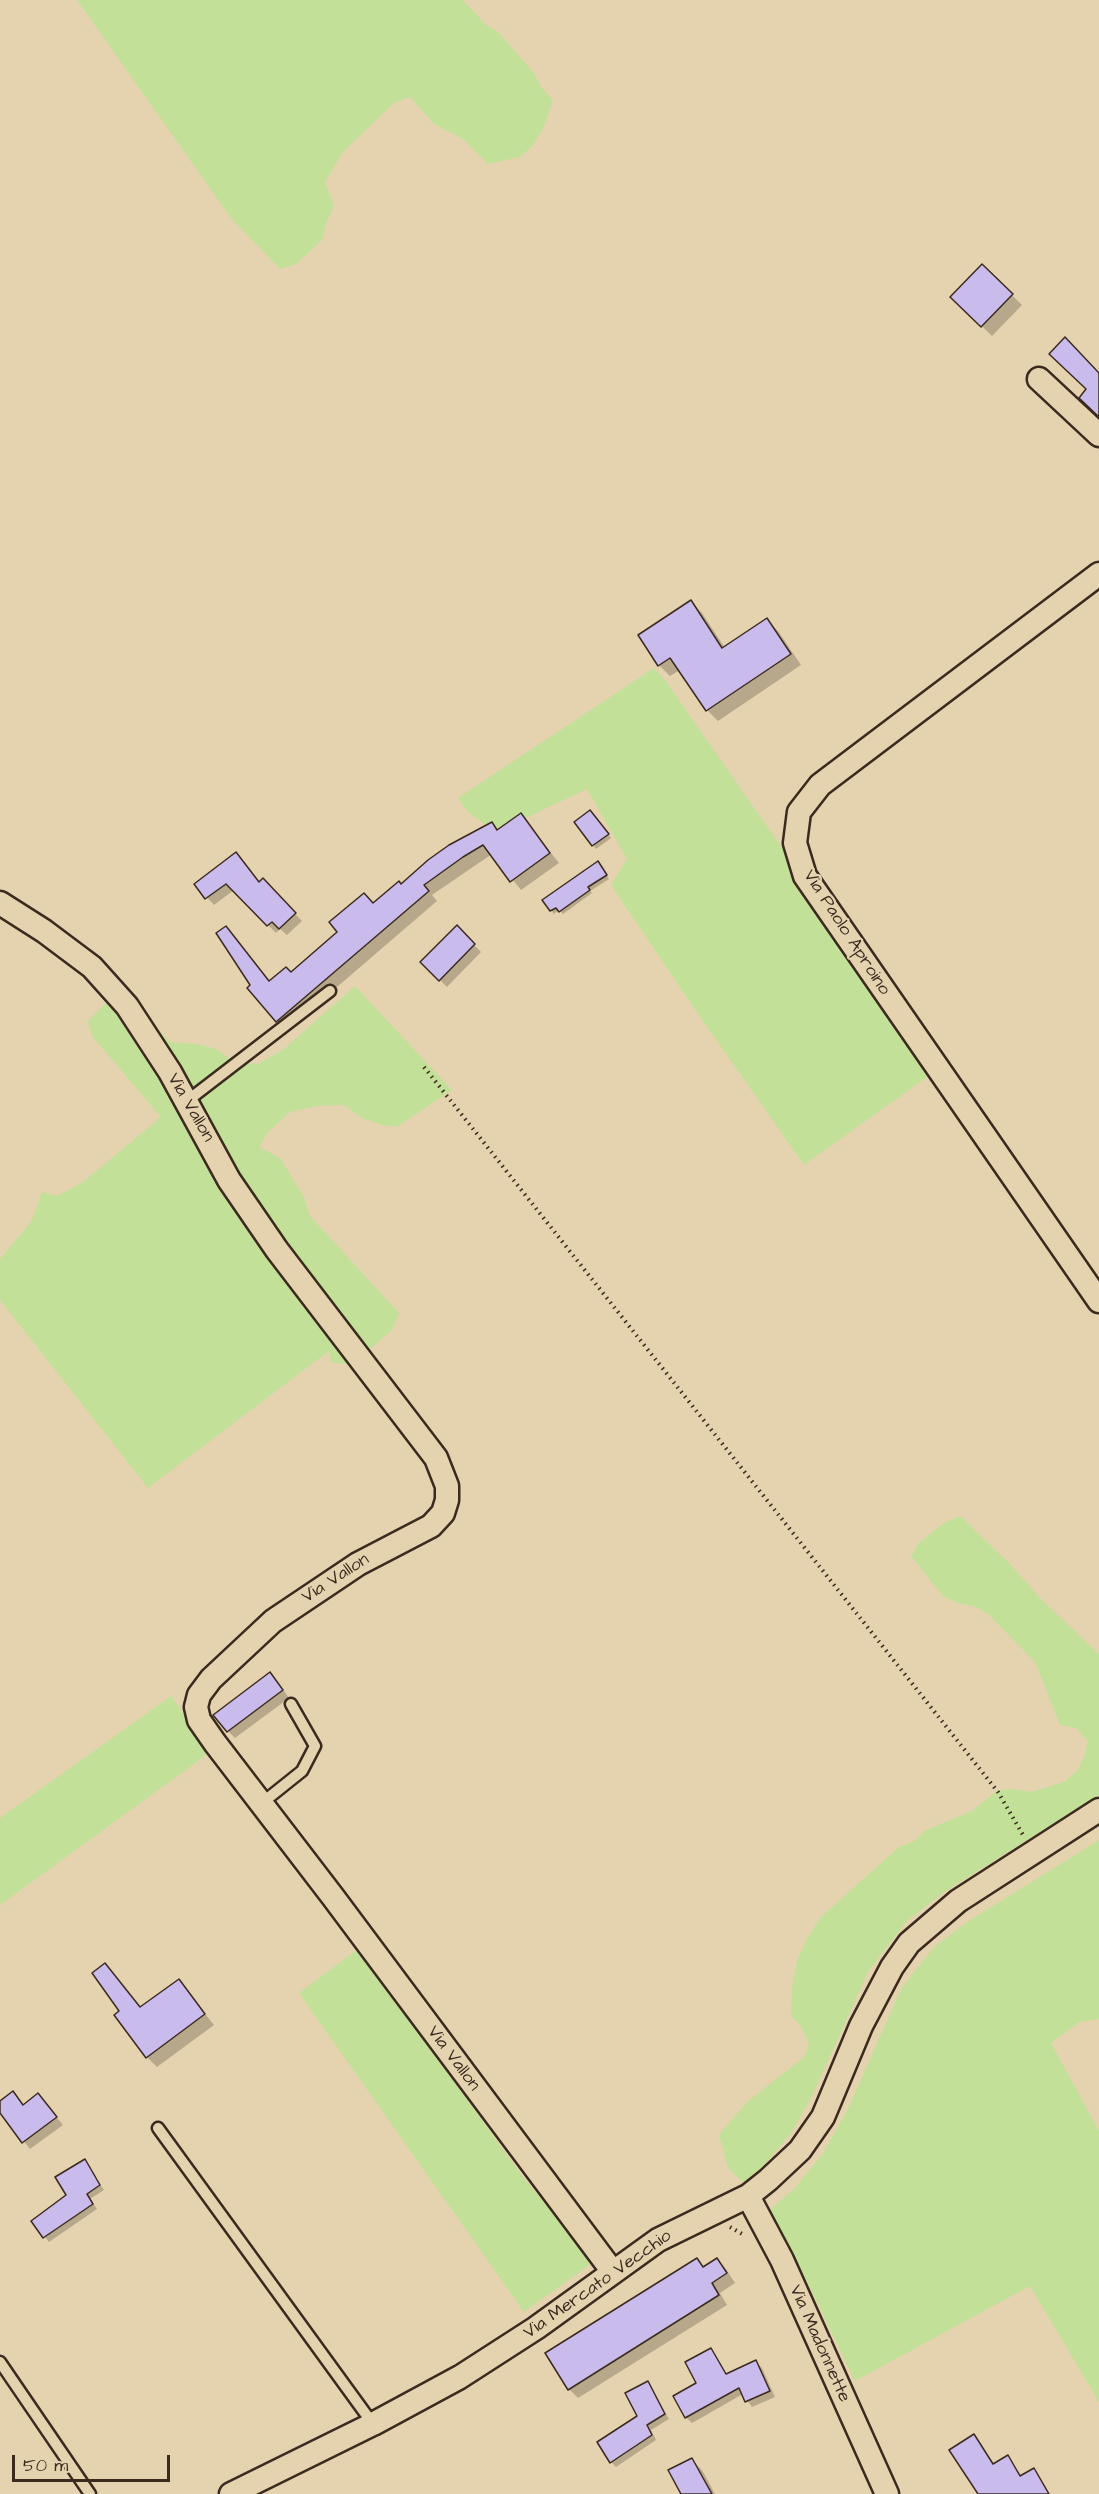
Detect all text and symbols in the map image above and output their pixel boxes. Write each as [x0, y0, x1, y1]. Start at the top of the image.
street label: Via Paolo Aproino [798, 866, 894, 1000]
street label: Via Vallon [162, 1070, 218, 1146]
street label: Via Vallon [298, 1549, 374, 1609]
street label: Via Vallon [422, 2022, 484, 2096]
street label: Via Mercato Vecchio [520, 2226, 676, 2344]
street label: Via Madonnette [784, 2282, 854, 2406]
scale bar [15, 2443, 172, 2481]
text: 50 m [23, 2453, 68, 2478]

